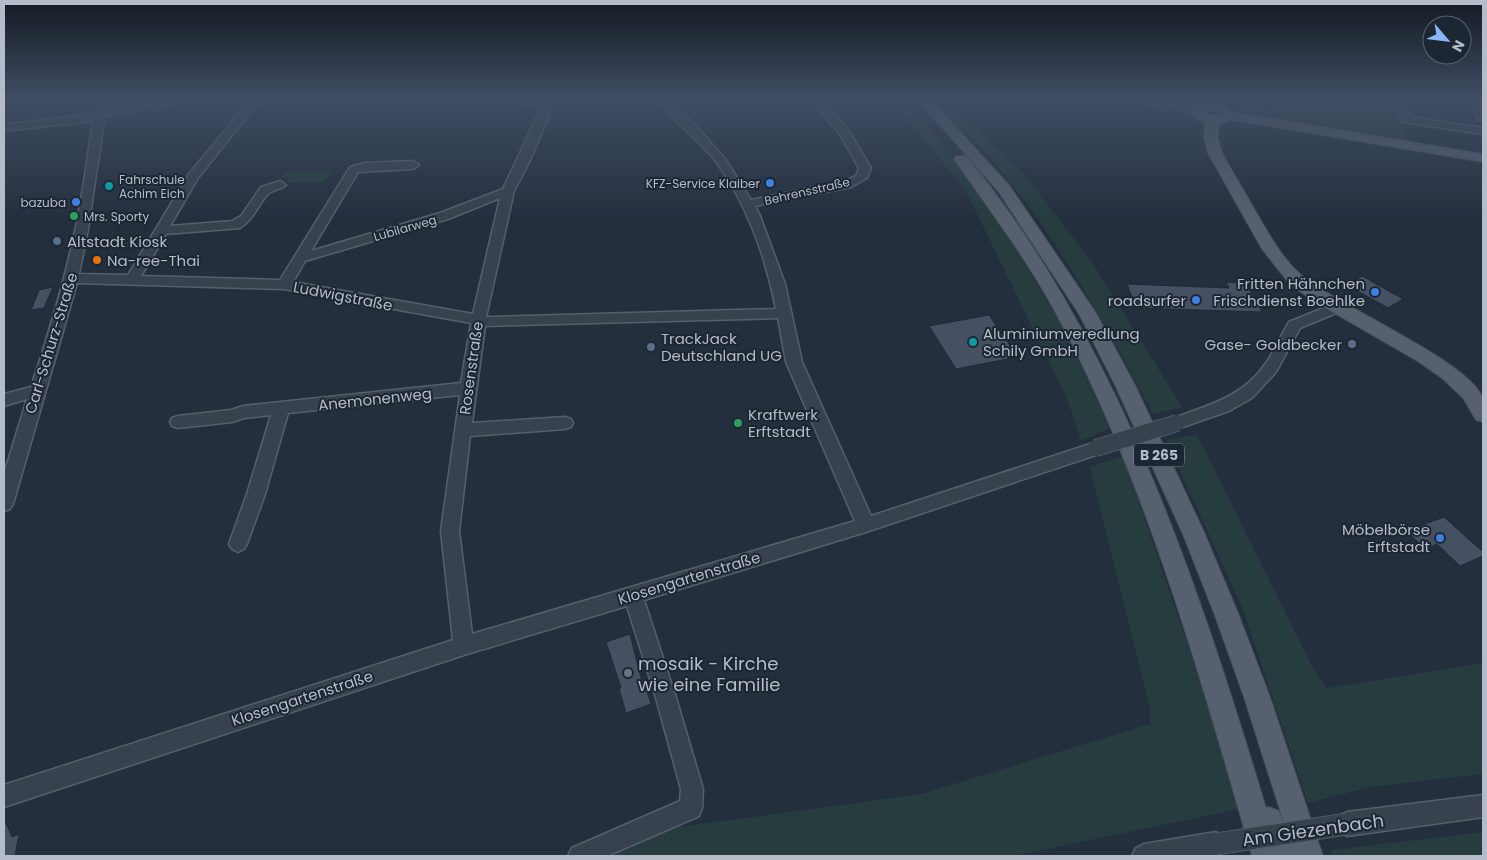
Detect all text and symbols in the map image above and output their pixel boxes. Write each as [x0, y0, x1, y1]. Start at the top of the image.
north arrow [1422, 15, 1472, 65]
text: N [1447, 37, 1470, 55]
place label: Fahrschule Achim Eich [119, 171, 185, 202]
street label: Behrensstraße [763, 173, 851, 209]
place label: KFZ-Service Klaiber [646, 175, 761, 192]
marker: KFZ-Service Klaiber [764, 177, 776, 189]
marker: Fahrschule Achim Eich [103, 180, 115, 192]
place label: bazuba [20, 194, 66, 211]
marker: bazuba [70, 196, 82, 208]
place label: Mrs. Sporty [84, 208, 149, 225]
marker: Mrs. Sporty [68, 210, 80, 222]
street label: Lubilarweg [371, 211, 439, 245]
place label: Altstadt Kiosk [67, 231, 167, 252]
marker: Altstadt Kiosk [51, 235, 63, 247]
place label: Na-ree-Thai [107, 250, 200, 271]
marker: Na-ree-Thai [91, 254, 103, 266]
street label: Carl-Schurz-Straße [20, 270, 82, 416]
place label: Fritten Hähnchen Frischdienst Boehlke [1213, 273, 1365, 311]
street label: Ludwigstraße [291, 276, 395, 316]
marker: Fritten Hähnchen Frischdienst Boehlke [1369, 286, 1381, 298]
place label: roadsurfer [1108, 290, 1186, 311]
marker: roadsurfer [1190, 294, 1202, 306]
street label: Rosenstraße [454, 320, 488, 416]
place label: Aluminiumveredlung Schily GmbH [983, 323, 1140, 361]
place label: TrackJack Deutschland UG [661, 328, 782, 366]
place label: Gase- Goldbecker [1205, 334, 1342, 355]
marker: Aluminiumveredlung Schily GmbH [967, 336, 979, 348]
marker: Gase- Goldbecker [1346, 338, 1358, 350]
marker: TrackJack Deutschland UG [645, 341, 657, 353]
street label: Anemonenweg [317, 383, 433, 415]
place label: Kraftwerk Erftstadt [748, 404, 818, 442]
marker: Kraftwerk Erftstadt [732, 417, 744, 429]
road number: B 265 [1134, 444, 1184, 466]
place label: Möbelbörse Erftstadt [1342, 519, 1430, 557]
marker: Möbelbörse Erftstadt [1434, 532, 1446, 544]
street label: Klosengartenstraße [615, 546, 763, 610]
place label: mosaik - Kirche wie eine Familie [638, 651, 780, 697]
street label: Klosengartenstraße [228, 665, 376, 731]
marker: mosaik - Kirche wie eine Familie [622, 667, 634, 679]
street label: Am Giezenbach [1241, 808, 1385, 852]

